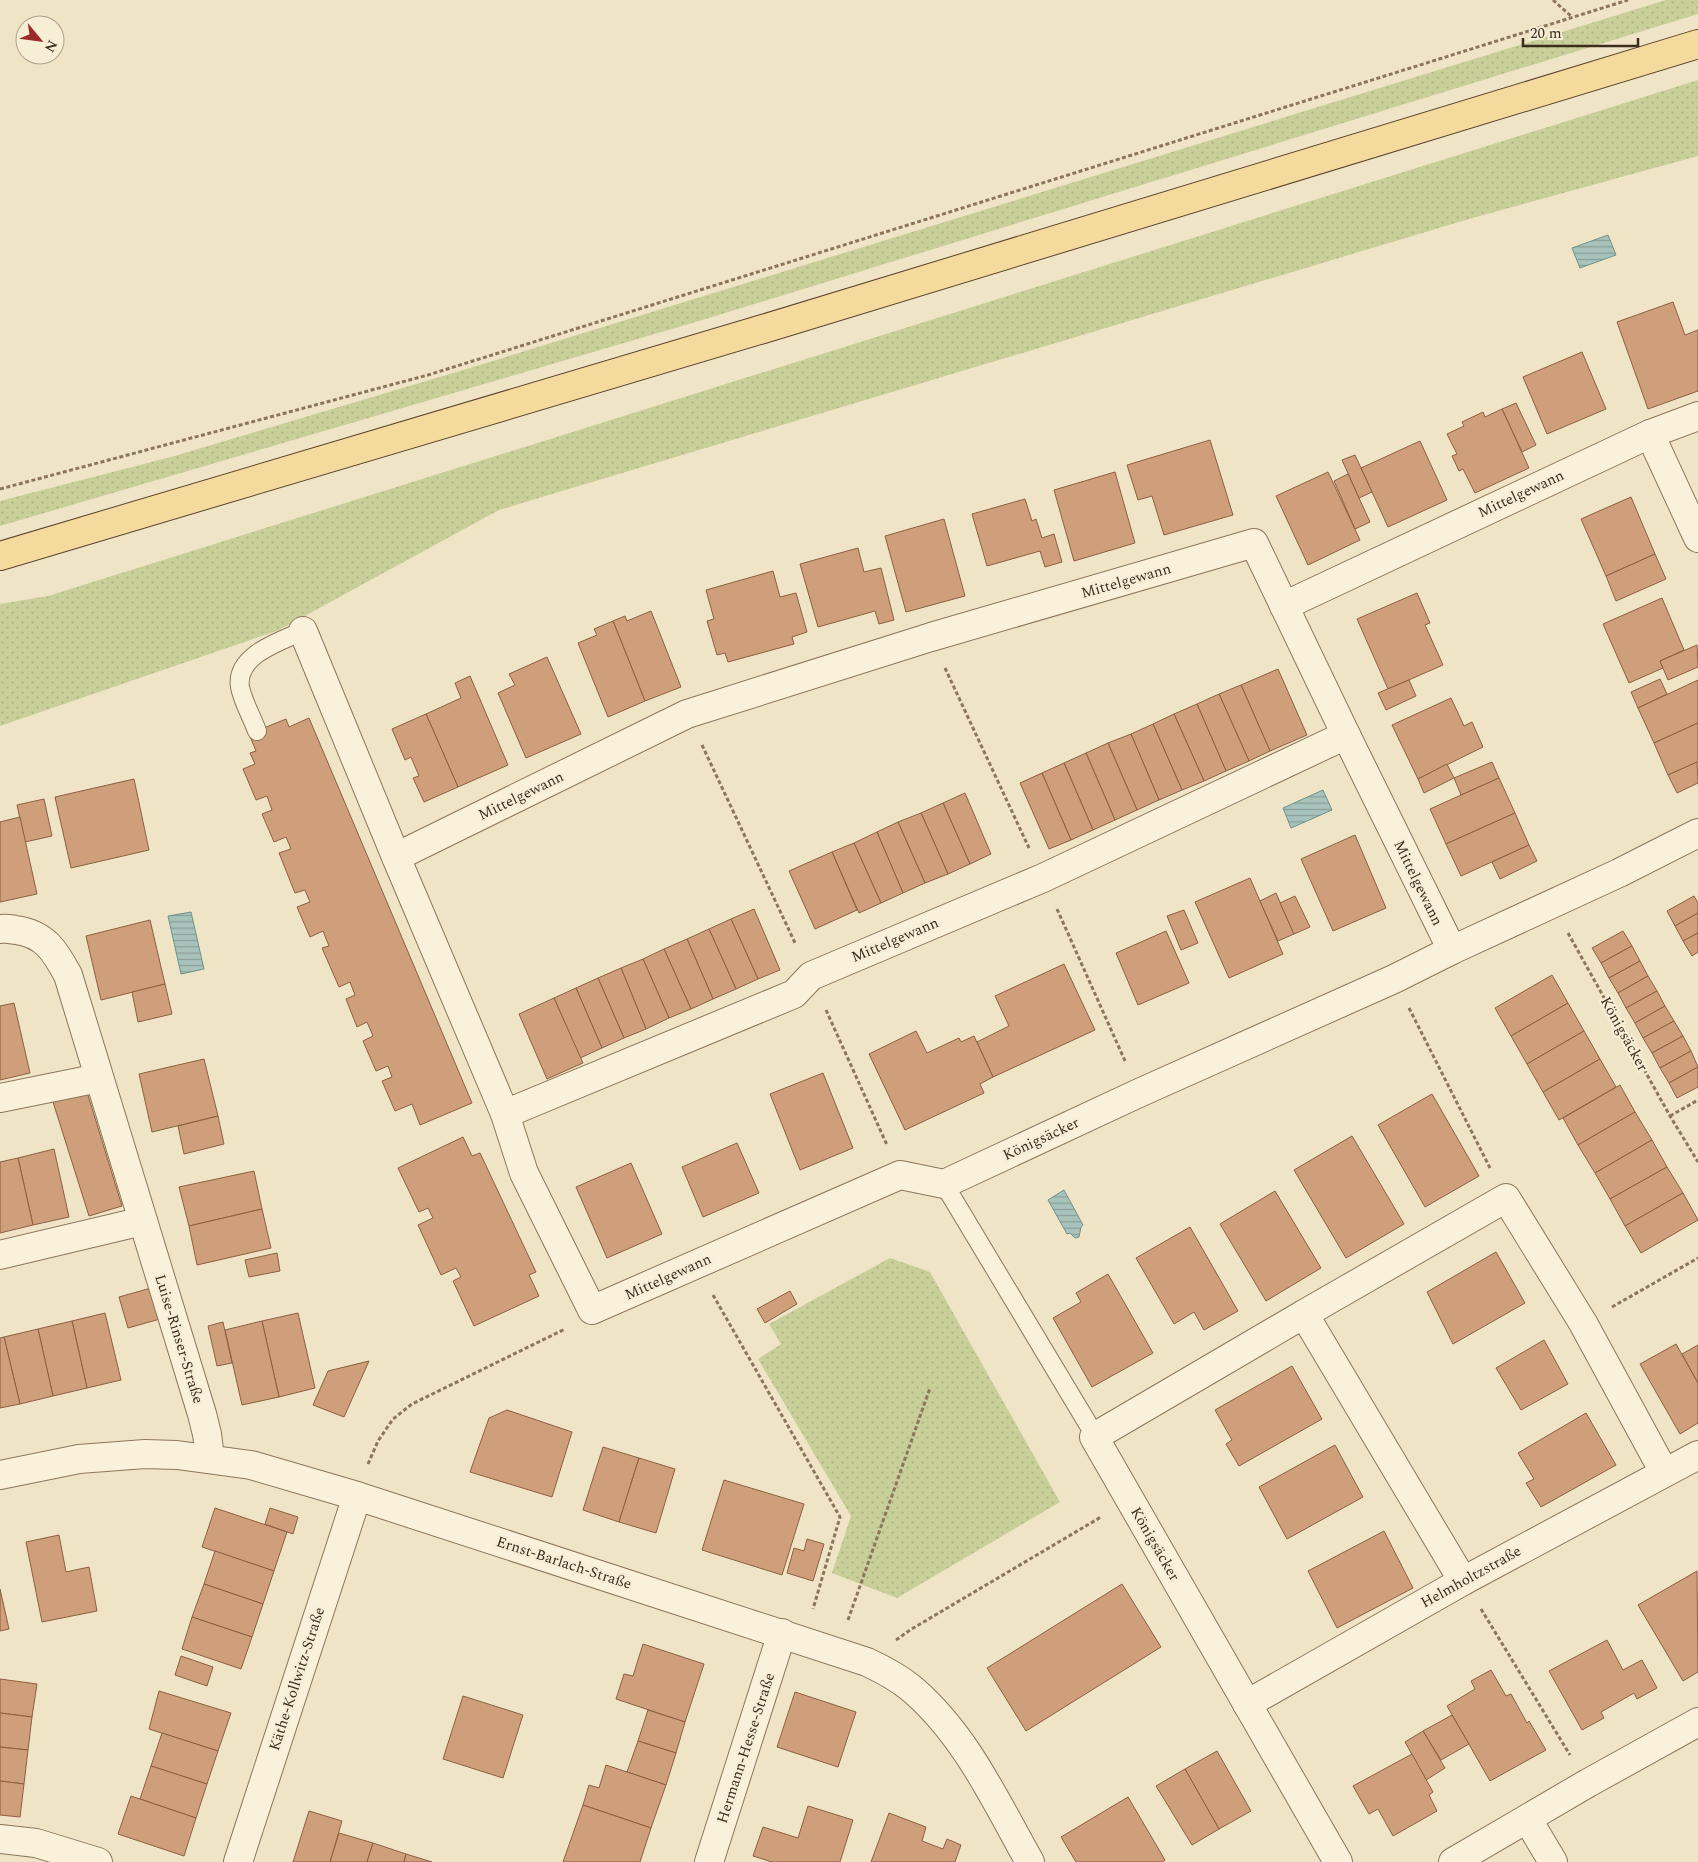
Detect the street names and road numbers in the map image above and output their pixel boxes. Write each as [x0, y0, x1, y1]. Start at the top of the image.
street label: Mittelgewann [1474, 464, 1568, 524]
street label: Mittelgewann [1078, 557, 1174, 605]
street label: Mittelgewann [474, 765, 568, 827]
street label: Mittelgewann [1387, 836, 1449, 930]
street label: Mittelgewann [848, 911, 942, 969]
street label: Königsäcker [1594, 992, 1654, 1076]
street label: Königsäcker [999, 1111, 1083, 1167]
street label: Mittelgewann [621, 1248, 715, 1306]
street label: Luise-Rinser-Straße [148, 1272, 210, 1406]
street label: Königsäcker [1124, 1503, 1186, 1585]
street label: Ernst-Barlach-Straße [493, 1530, 635, 1596]
street label: Helmholtzstraße [1416, 1540, 1526, 1614]
street label: Käthe-Kollwitz-Straße [263, 1604, 331, 1754]
street label: Hermann-Hesse-Straße [711, 1670, 781, 1826]

